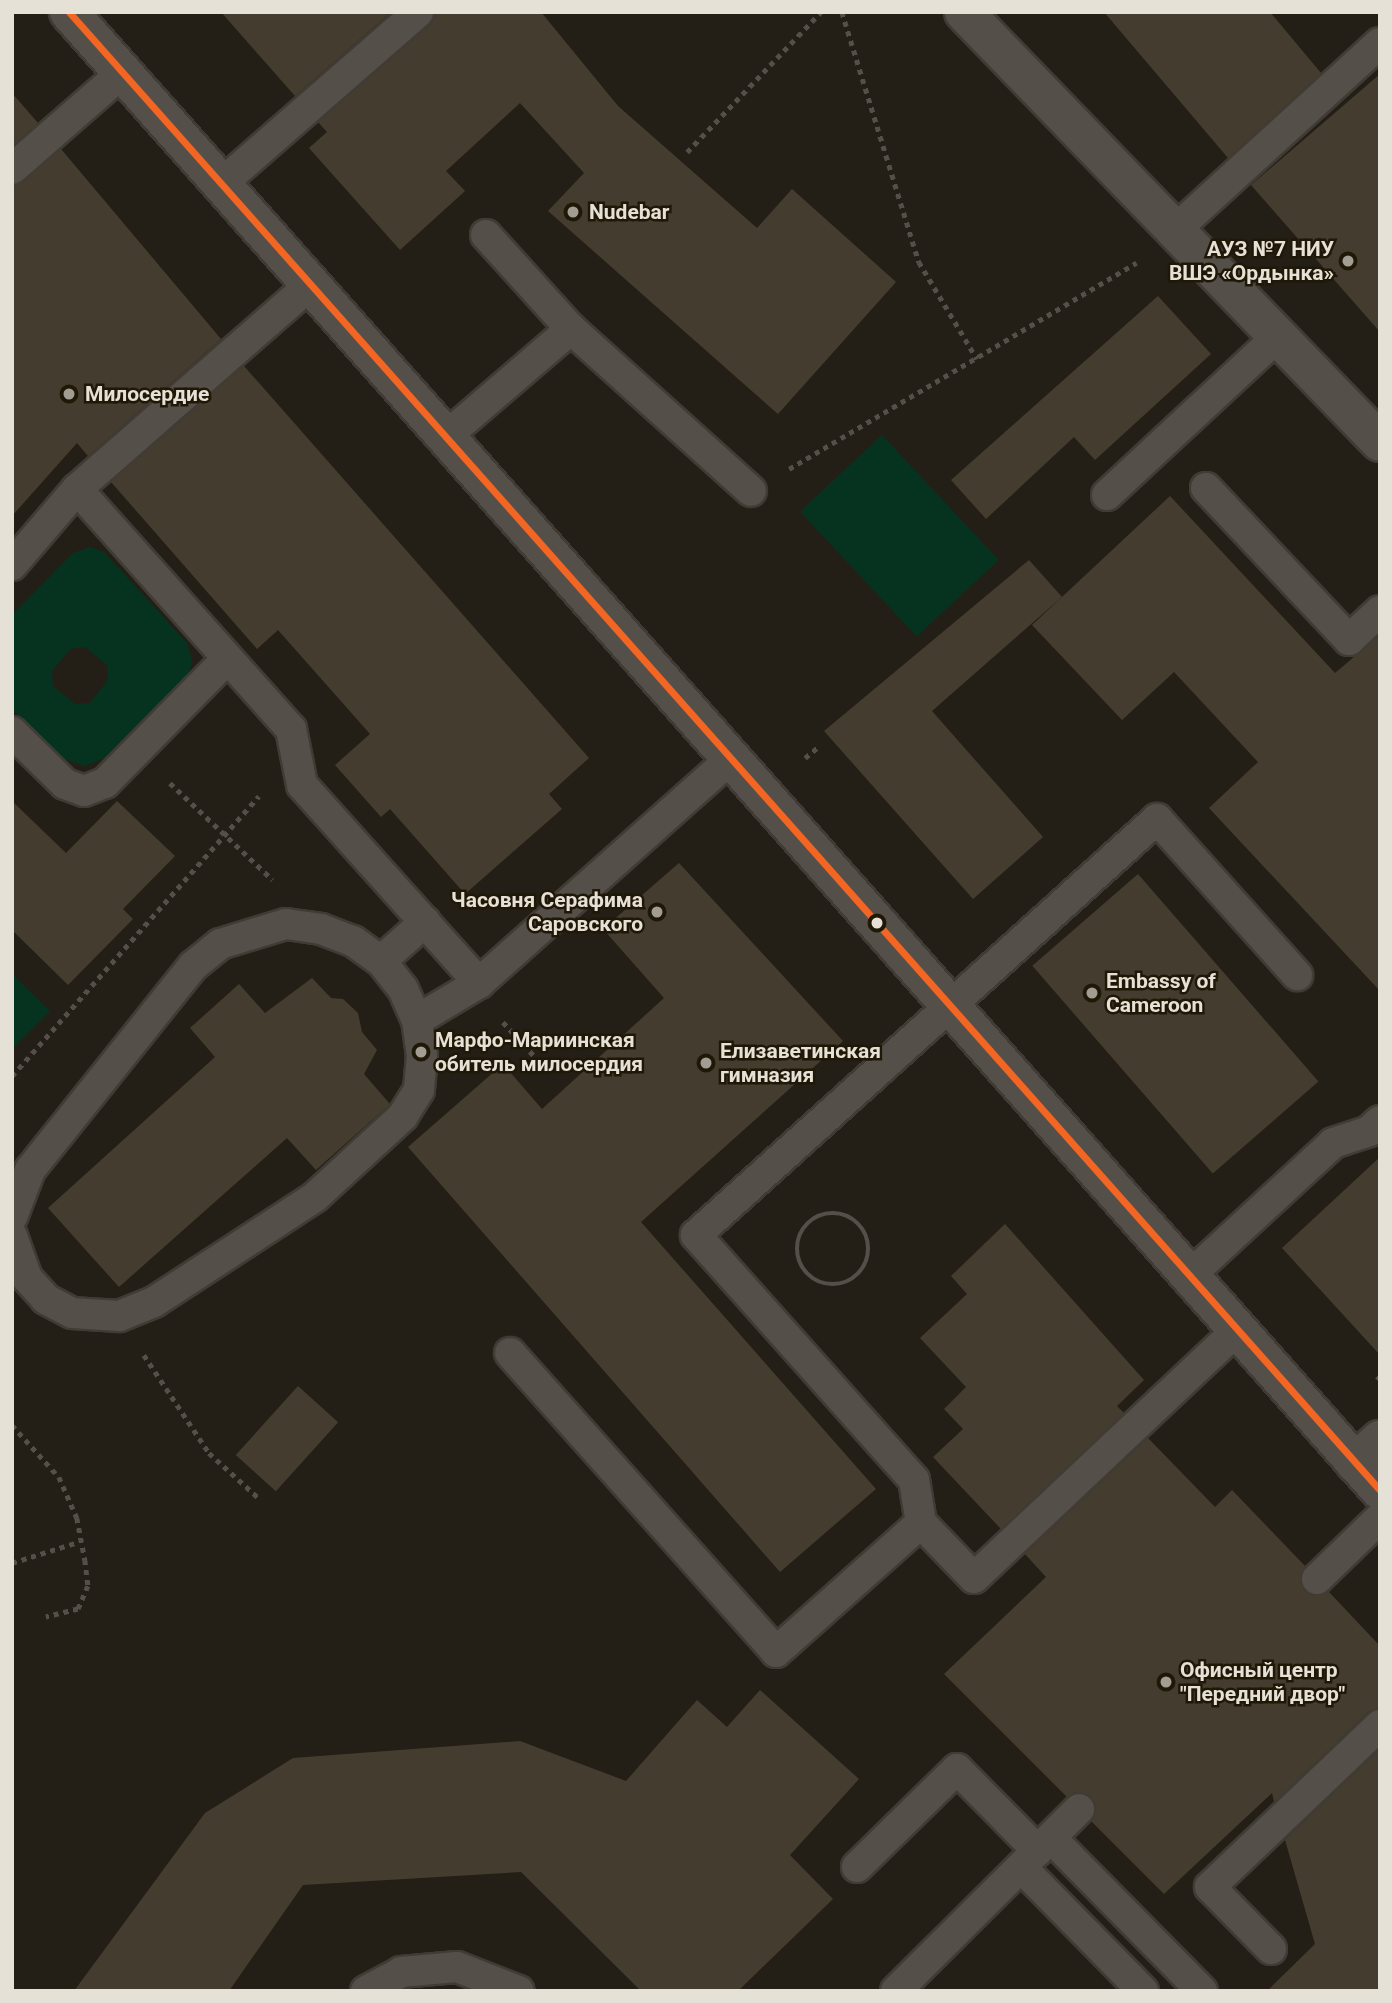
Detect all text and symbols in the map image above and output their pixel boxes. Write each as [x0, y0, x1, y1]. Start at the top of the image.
place label: Nudebar [589, 199, 669, 225]
marker: Nudebar [563, 202, 583, 222]
place label: АУЗ №7 НИУ ВШЭ «Ордынка» [1169, 236, 1334, 286]
marker: АУЗ №7 НИУ ВШЭ «Ордынка» [1340, 253, 1356, 269]
place label: Милосердие [85, 381, 209, 407]
marker: Милосердие [59, 384, 79, 404]
place label: Часовня Серафима Саровского [451, 887, 643, 937]
marker: Часовня Серафима Саровского [649, 904, 665, 920]
unlabelled marker [870, 916, 884, 930]
place label: Embassy of Cameroon [1106, 968, 1216, 1018]
marker: Embassy of Cameroon [1084, 985, 1100, 1001]
place label: Марфо-Мариинская обитель милосердия [435, 1027, 643, 1077]
place label: Елизаветинская гимназия [720, 1038, 881, 1088]
marker: Марфо-Мариинская обитель милосердия [413, 1044, 429, 1060]
marker: Елизаветинская гимназия [698, 1055, 714, 1071]
place label: Офисный центр "Передний двор" [1180, 1657, 1345, 1707]
marker: Офисный центр "Передний двор" [1158, 1674, 1174, 1690]

